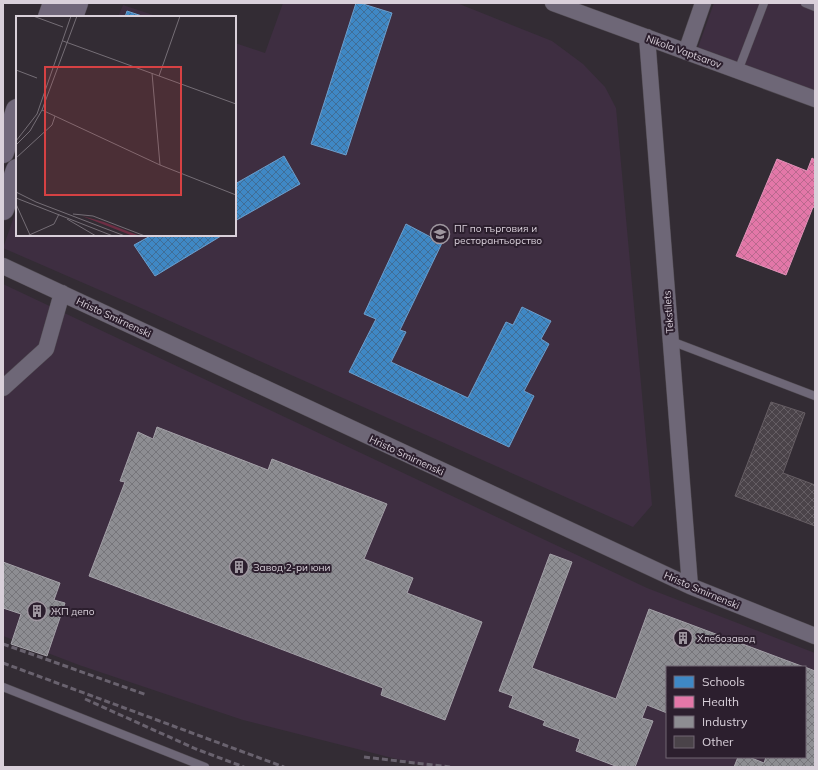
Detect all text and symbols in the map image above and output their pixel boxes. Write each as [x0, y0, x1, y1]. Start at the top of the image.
inset map [16, 16, 236, 236]
street label: Nikola Vaptsarov [645, 32, 724, 71]
place label: ПГ по търговия и ресторантьорство [454, 222, 542, 247]
school or university icon: ПГ по търговия и ресторантьорство [429, 223, 451, 245]
street label: Tekstilets [661, 290, 676, 334]
street label: Hristo Smirnenski [74, 294, 153, 340]
street label: Hristo Smirnenski [367, 432, 446, 478]
building icon: Завод 2-ри юни [228, 556, 250, 578]
place label: Завод 2-ри юни [253, 561, 330, 574]
street label: Hristo Smirnenski [662, 569, 742, 612]
building icon: ЖП депо [26, 600, 48, 622]
place label: ЖП депо [51, 605, 95, 618]
building icon: Хлебозавод [672, 627, 694, 649]
place label: Хлебозавод [697, 632, 755, 645]
legend [666, 666, 806, 758]
text: Schools [702, 674, 745, 689]
text: Health [702, 694, 739, 709]
text: Industry [702, 714, 748, 729]
text: Other [702, 734, 734, 749]

